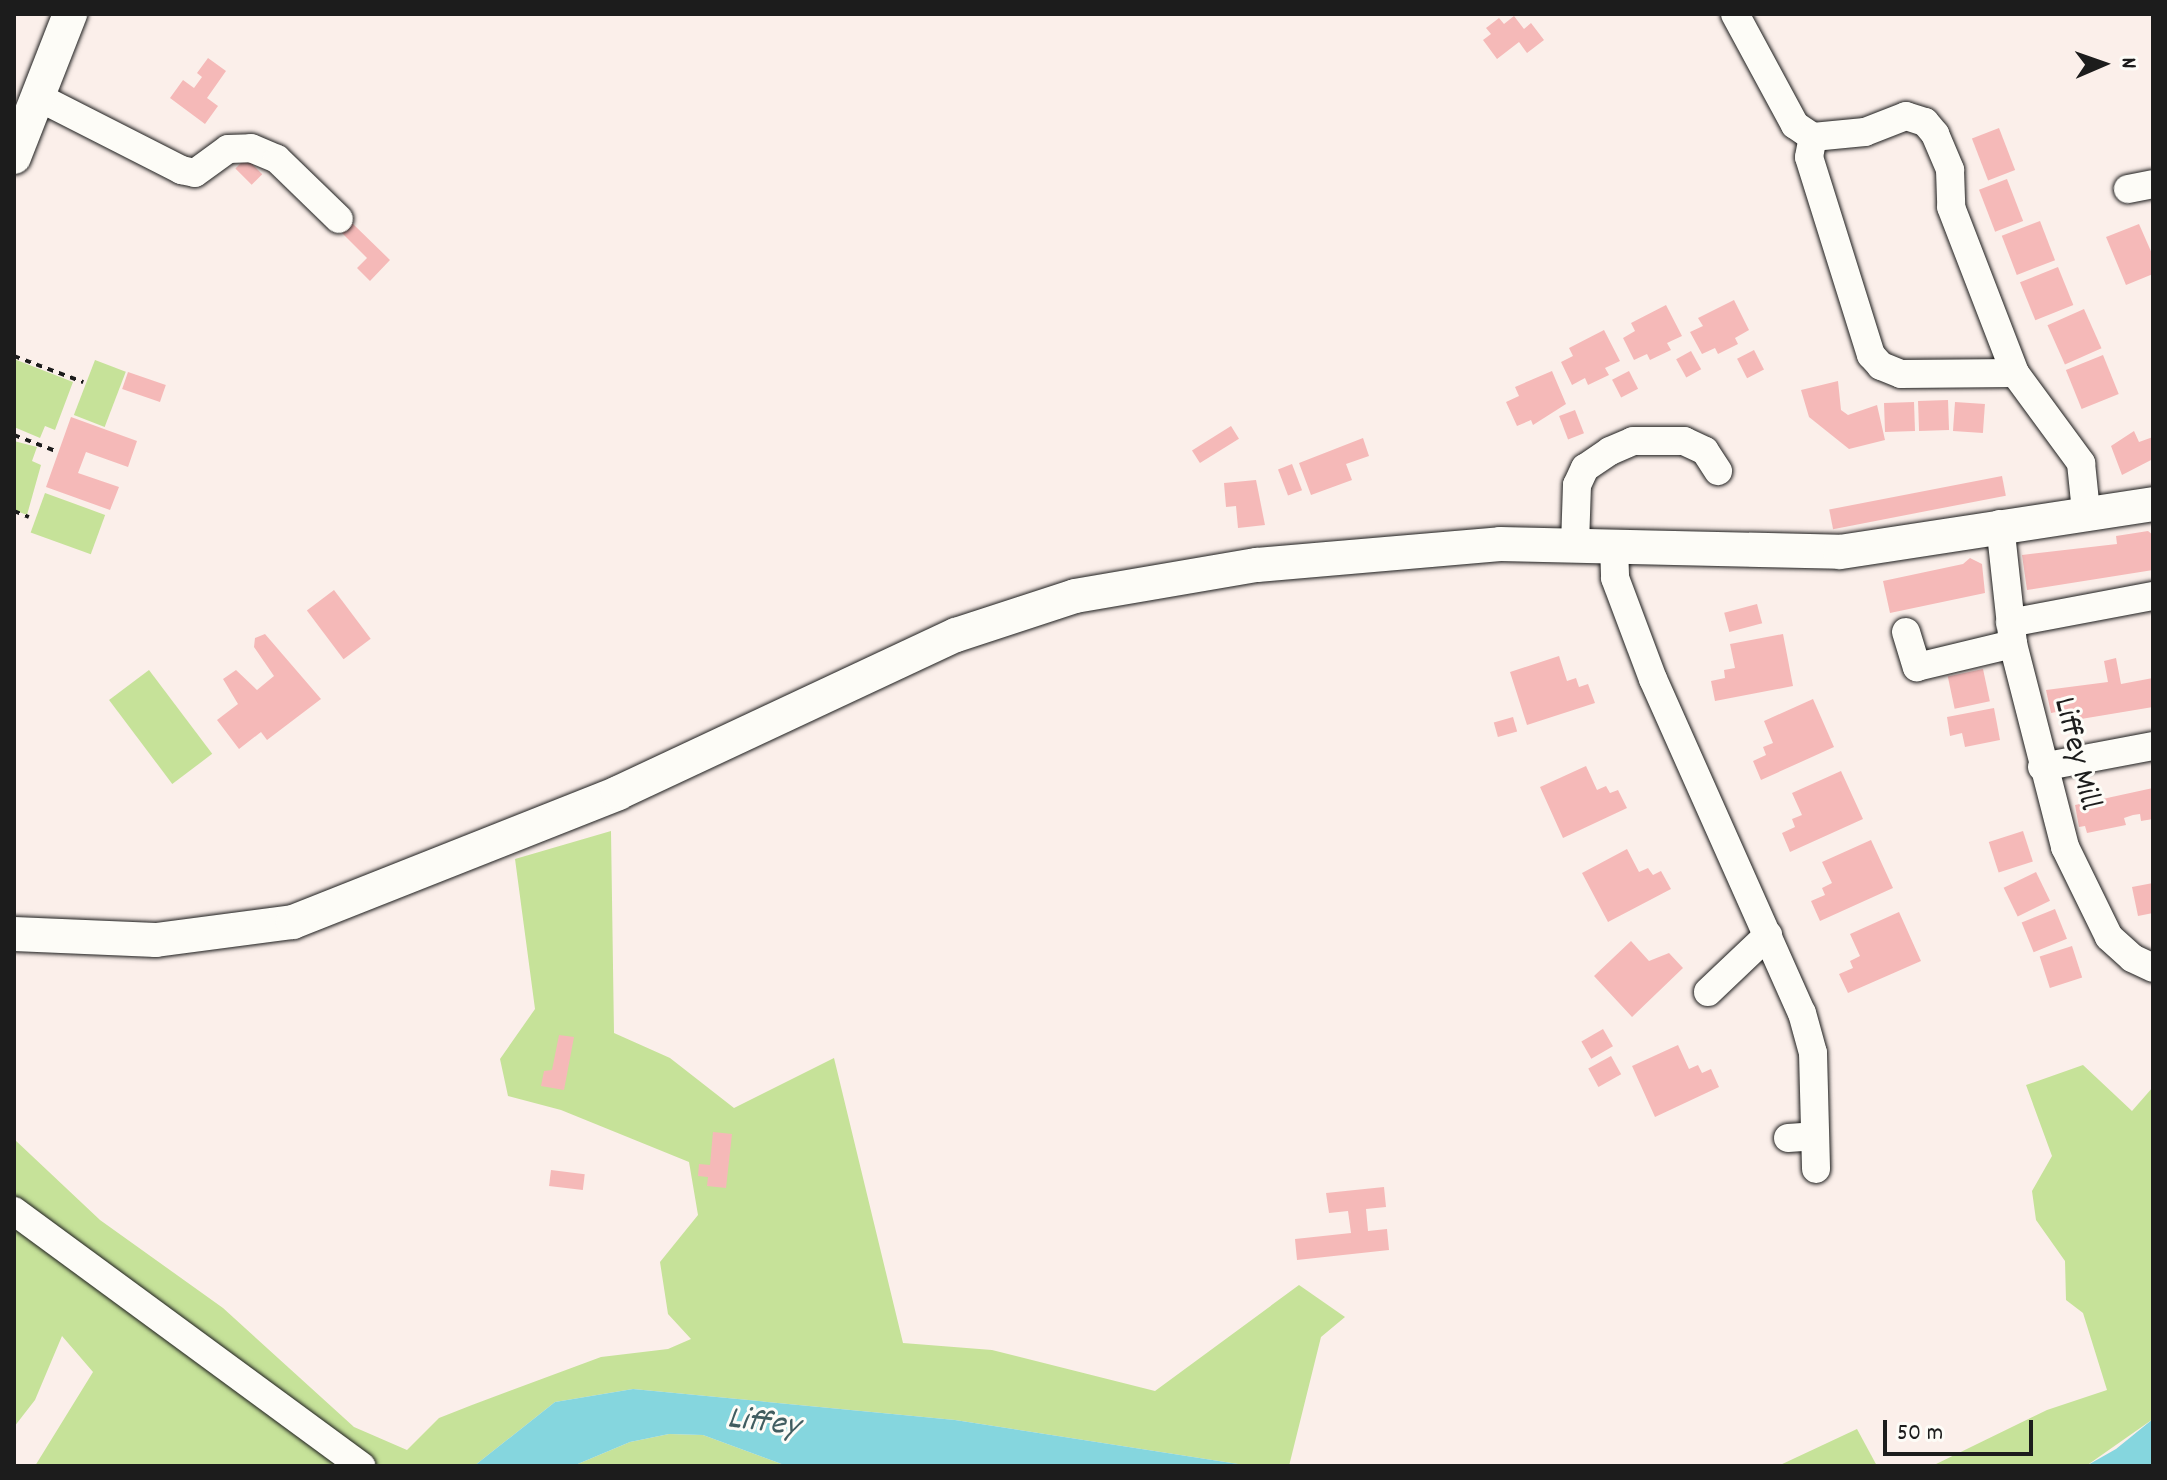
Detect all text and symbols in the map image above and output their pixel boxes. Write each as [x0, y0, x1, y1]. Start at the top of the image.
north arrow [2063, 24, 2143, 104]
text: N [2112, 57, 2143, 69]
street label: Liffey Mill [2042, 694, 2108, 814]
water label: Liffey [725, 1399, 801, 1449]
scale bar [1887, 1404, 2037, 1454]
text: 50 m [1897, 1417, 1943, 1451]

